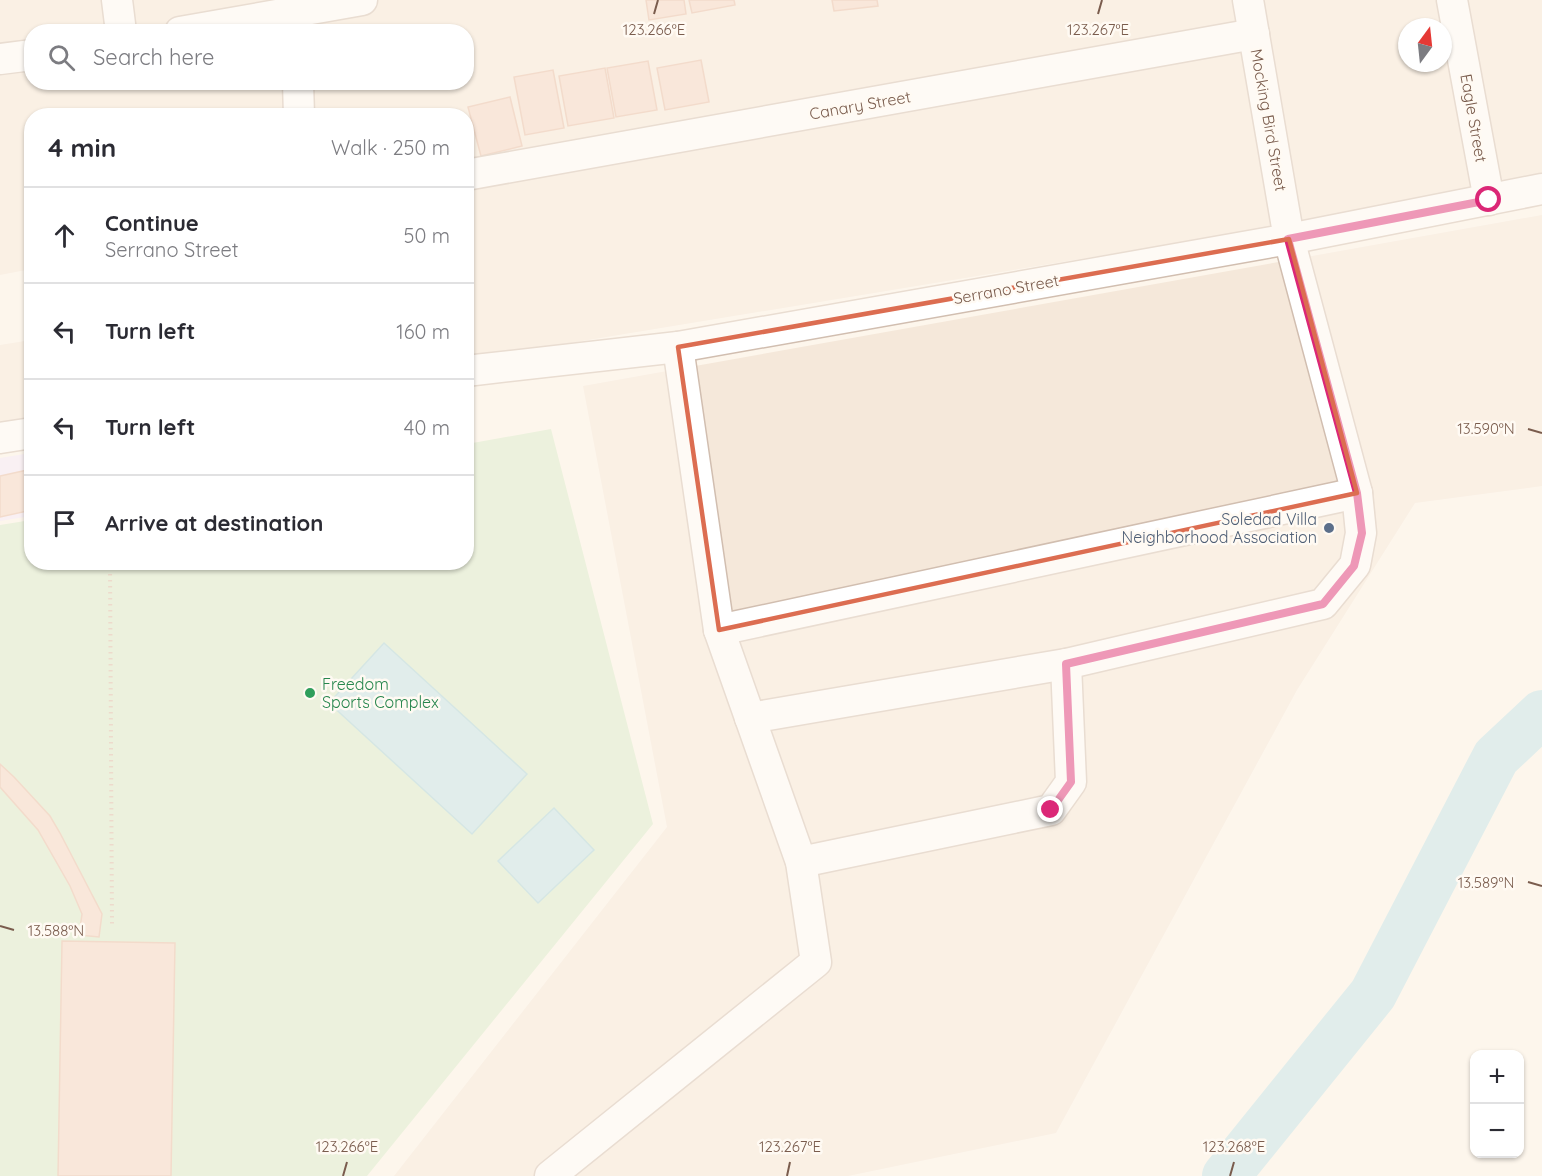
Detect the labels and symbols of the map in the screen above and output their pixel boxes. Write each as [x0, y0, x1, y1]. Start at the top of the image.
north arrow [1398, 18, 1452, 72]
text: 123.266°E [623, 20, 685, 39]
text: 123.267°E [1067, 20, 1129, 39]
street label: Mocking Bird Street [1247, 47, 1291, 193]
street label: Eagle Street [1456, 72, 1492, 164]
street label: Canary Street [808, 86, 912, 124]
route start [1475, 186, 1501, 212]
street label: Serrano Street [952, 270, 1060, 308]
text: 13.590°N [1457, 419, 1515, 438]
place label: Soledad Villa Neighborhood Association [1122, 509, 1317, 547]
marker: Soledad Villa Neighborhood Association [1322, 521, 1336, 535]
place label: Freedom Sports Complex [322, 674, 439, 712]
marker: Freedom Sports Complex [303, 686, 317, 700]
route end [1037, 796, 1063, 822]
text: 13.589°N [1458, 873, 1514, 892]
text: 13.588°N [28, 921, 84, 940]
text: 123.266°E [316, 1137, 378, 1156]
text: 123.267°E [759, 1137, 821, 1156]
text: 123.268°E [1203, 1137, 1265, 1156]

